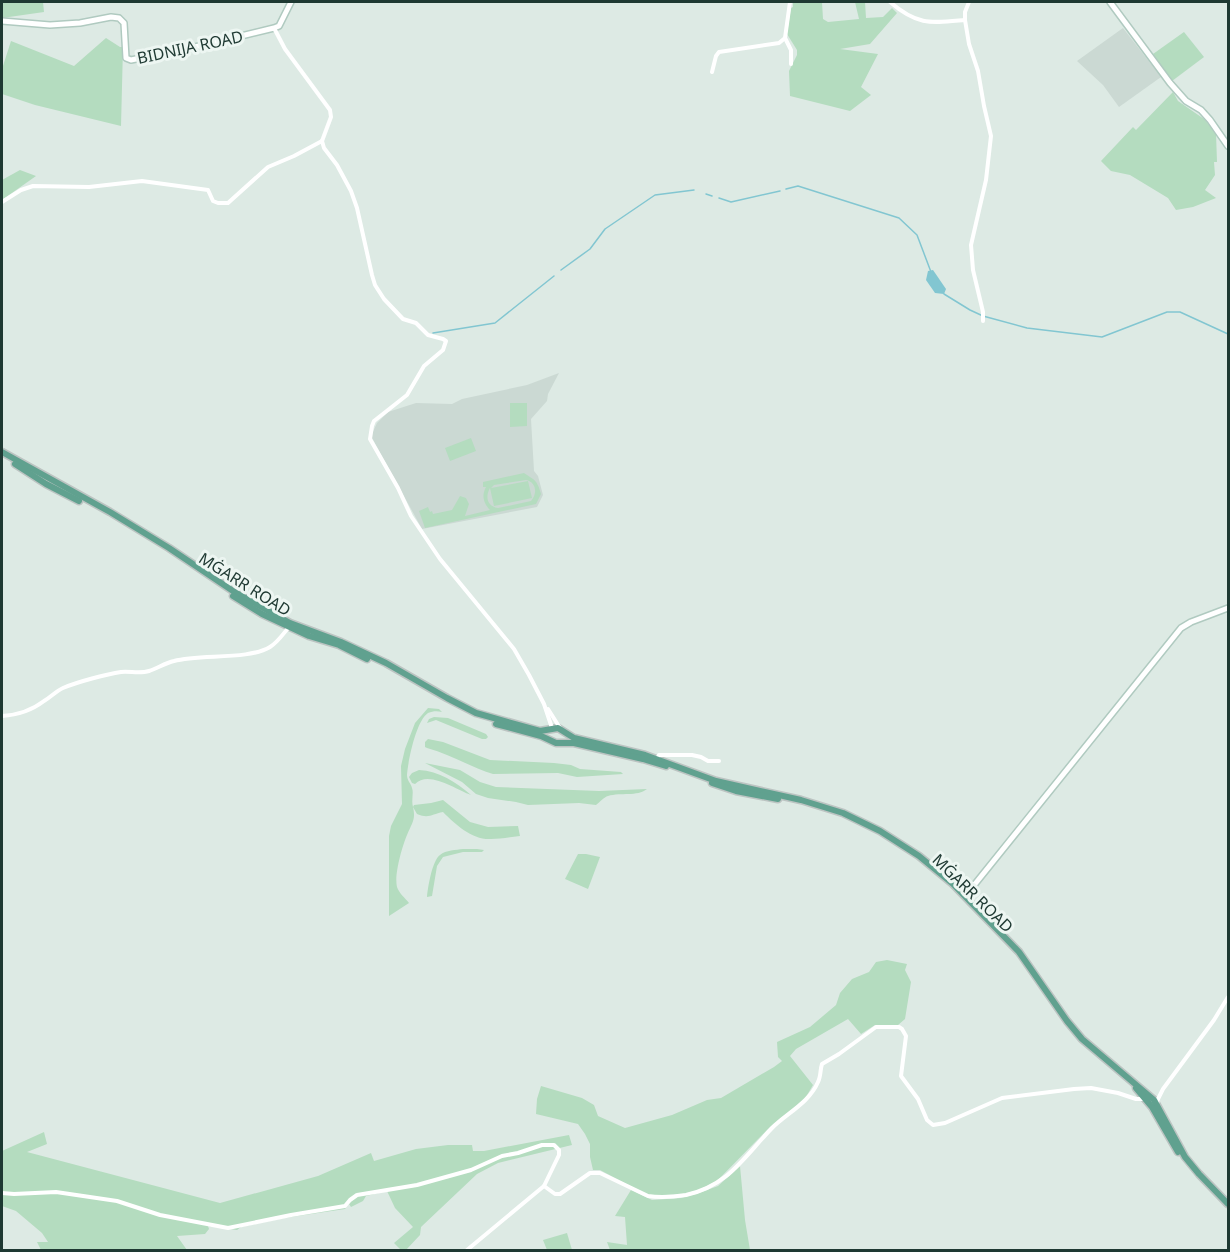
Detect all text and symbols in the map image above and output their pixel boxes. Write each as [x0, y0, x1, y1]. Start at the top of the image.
street label: BIDNIJA ROAD [135, 25, 245, 69]
street label: MĠARR ROAD [195, 547, 295, 621]
street label: MĠARR ROAD [928, 849, 1018, 937]

